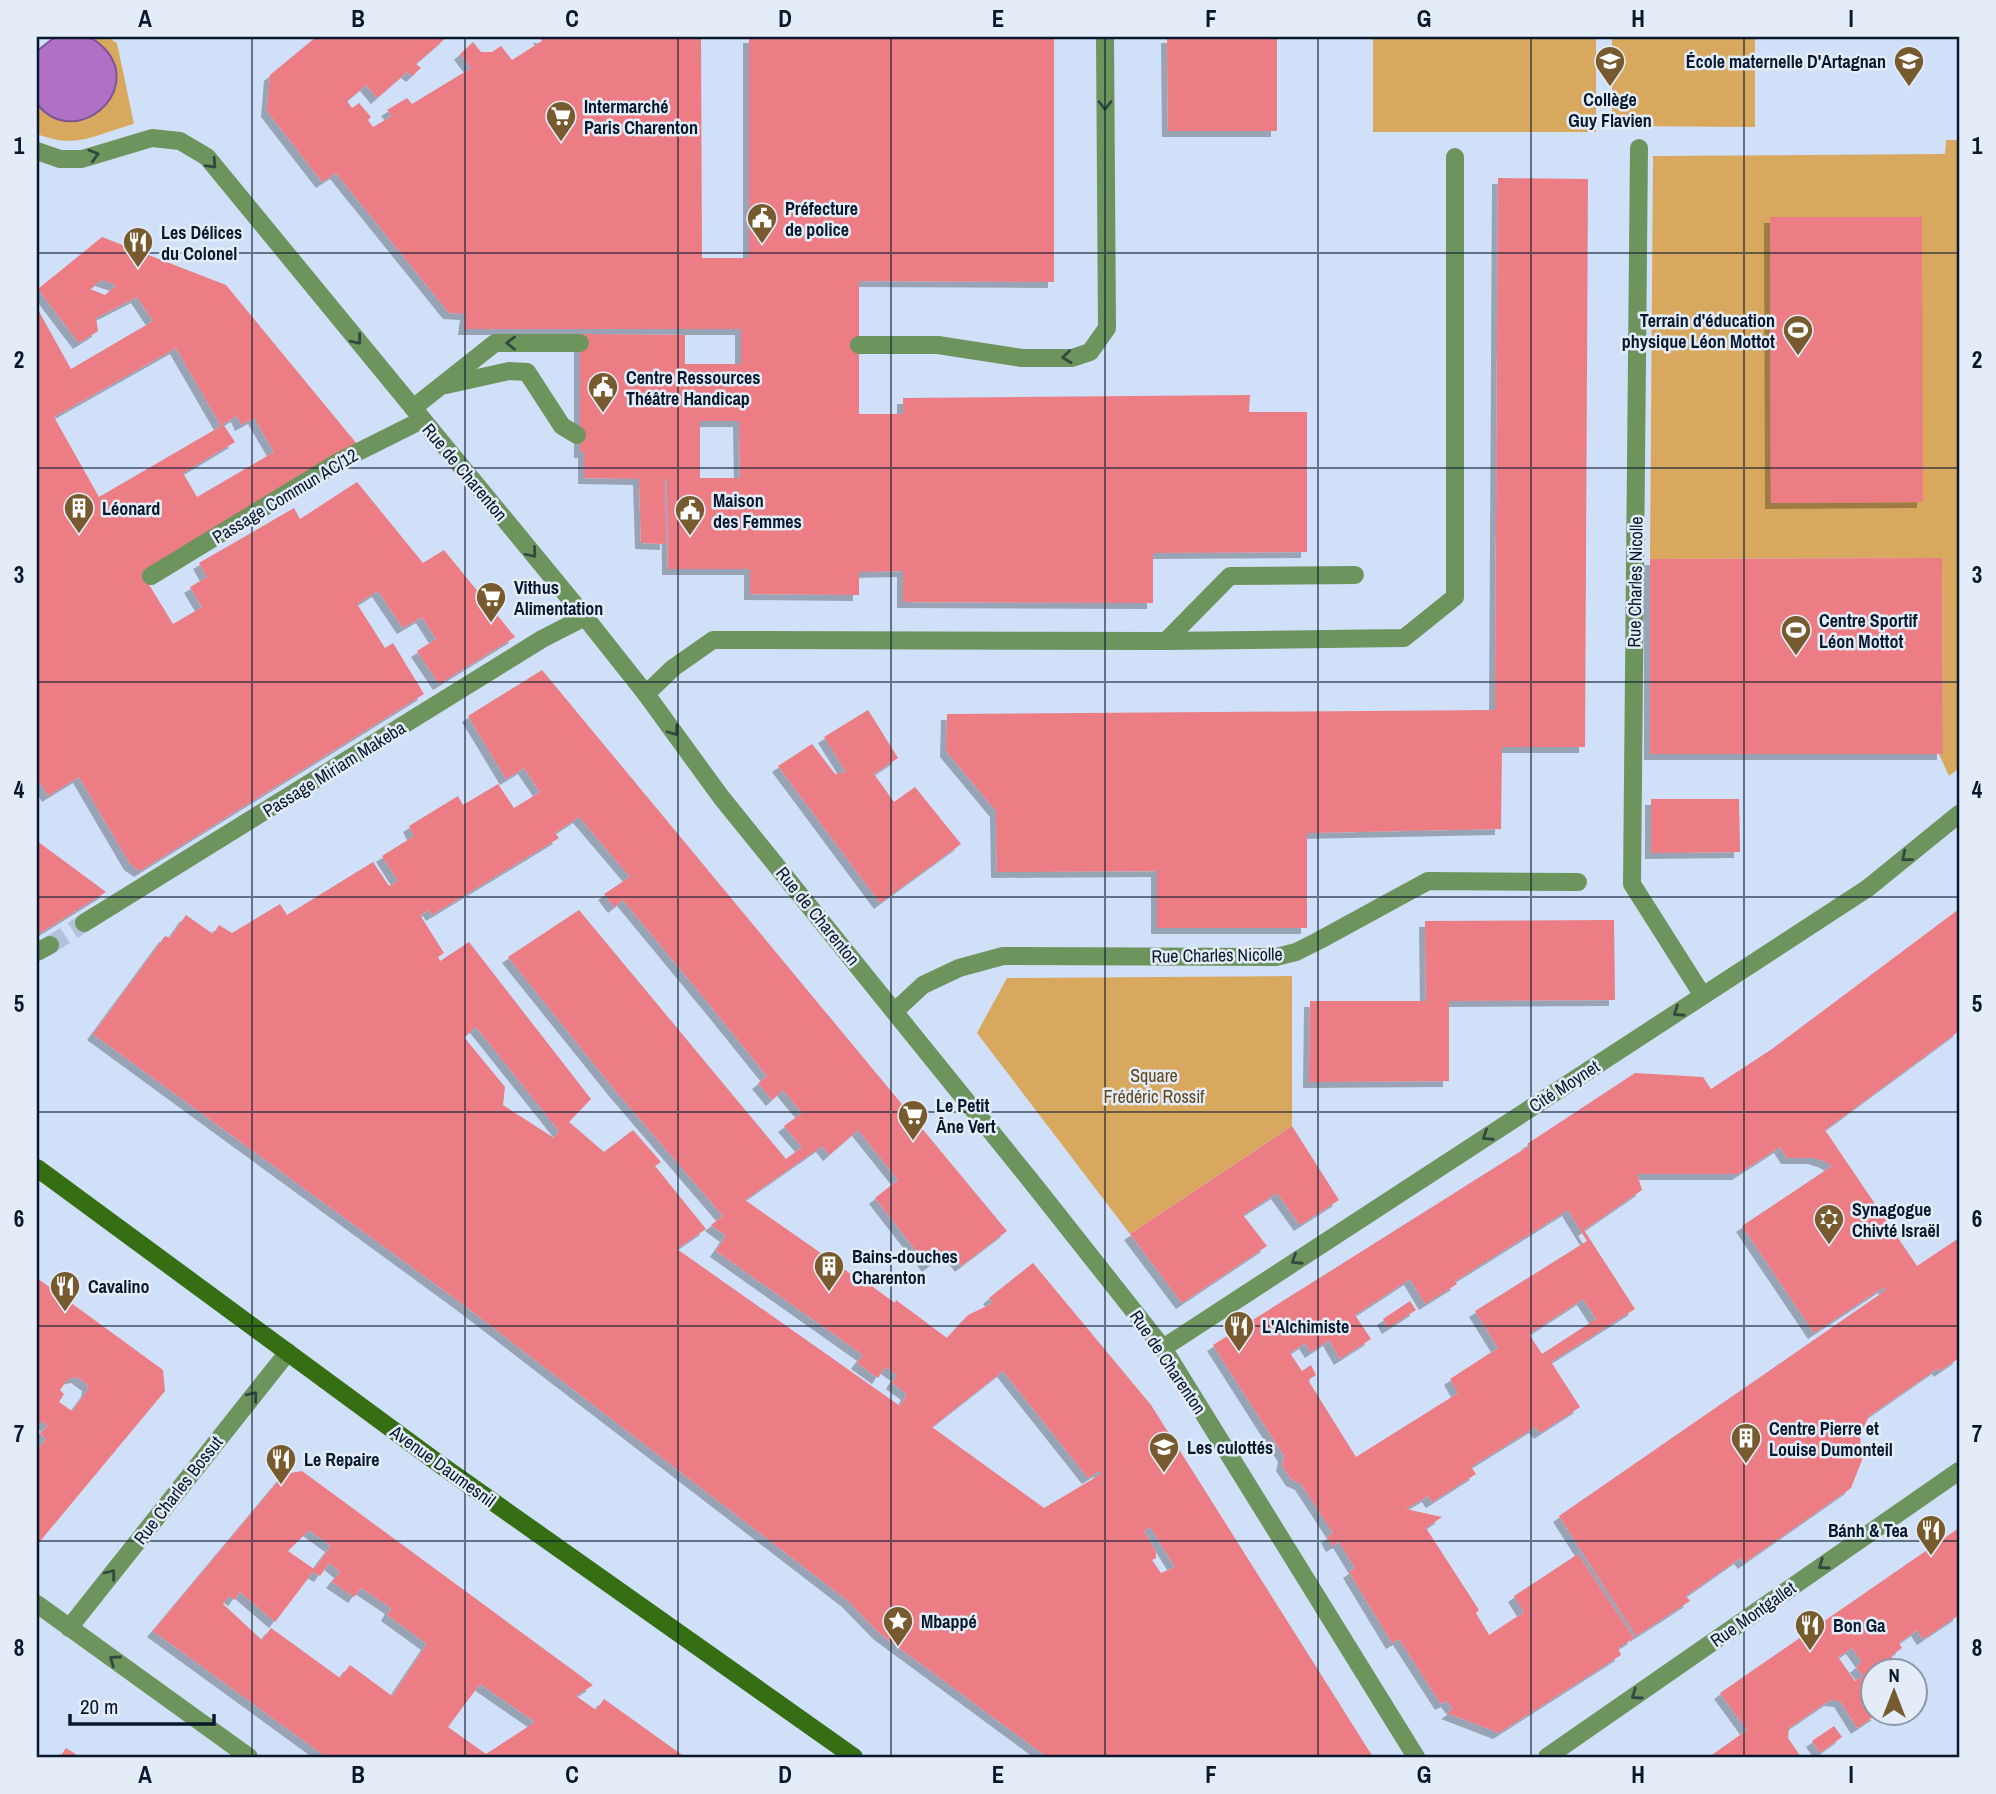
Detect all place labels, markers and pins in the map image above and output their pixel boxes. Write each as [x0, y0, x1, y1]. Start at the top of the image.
school or university icon: Collège Guy Flavien [1593, 44, 1627, 88]
school or university icon: École maternelle D'Artagnan [1892, 44, 1926, 88]
place label: École maternelle D'Artagnan [1686, 49, 1886, 74]
place label: Collège Guy Flavien [1568, 87, 1652, 133]
place label: Intermarché Paris Charenton [584, 94, 698, 140]
supermarket icon: Intermarché Paris Charenton [544, 99, 578, 143]
place label: Préfecture de police [785, 196, 858, 242]
public building icon: Préfecture de police [745, 201, 779, 245]
place label: Les Délices du Colonel [161, 220, 242, 266]
restaurant icon: Les Délices du Colonel [121, 225, 155, 269]
place label: Terrain d'éducation physique Léon Mottot [1622, 308, 1775, 354]
sports icon: Terrain d'éducation physique Léon Mottot [1781, 313, 1815, 357]
place label: Centre Ressources Théâtre Handicap [626, 365, 761, 411]
public building icon: Centre Ressources Théâtre Handicap [586, 370, 620, 414]
place label: Maison des Femmes [713, 488, 802, 534]
building icon: Léonard [62, 491, 96, 535]
public building icon: Maison des Femmes [673, 493, 707, 537]
place label: Léonard [102, 496, 160, 521]
place label: Vithus Alimentation [514, 575, 603, 621]
supermarket icon: Vithus Alimentation [474, 580, 508, 624]
place label: Centre Sportif Léon Mottot [1819, 608, 1917, 654]
sports icon: Centre Sportif Léon Mottot [1779, 613, 1813, 657]
place label: Le Petit Âne Vert [936, 1093, 996, 1139]
supermarket icon: Le Petit Âne Vert [896, 1098, 930, 1142]
place label: Synagogue Chivté Israël [1852, 1197, 1940, 1243]
synagogue icon: Synagogue Chivté Israël [1812, 1202, 1846, 1246]
place label: Bains-douches Charenton [852, 1244, 958, 1290]
building icon: Bains-douches Charenton [812, 1249, 846, 1293]
restaurant icon: Cavalino [48, 1269, 82, 1313]
place label: Cavalino [88, 1274, 150, 1299]
restaurant icon: L'Alchimiste [1222, 1309, 1256, 1353]
place label: L'Alchimiste [1262, 1314, 1349, 1339]
place label: Centre Pierre et Louise Dumonteil [1769, 1416, 1893, 1462]
building icon: Centre Pierre et Louise Dumonteil [1729, 1421, 1763, 1465]
school or university icon: Les culottés [1147, 1430, 1181, 1474]
place label: Les culottés [1187, 1435, 1273, 1460]
restaurant icon: Le Repaire [264, 1442, 298, 1486]
place label: Le Repaire [304, 1447, 379, 1472]
restaurant icon: Bánh & Tea [1914, 1513, 1948, 1557]
place label: Bánh & Tea [1828, 1518, 1909, 1543]
place icon: Mbappé [881, 1604, 915, 1648]
restaurant icon: Bon Ga [1793, 1608, 1827, 1652]
place label: Mbappé [921, 1609, 977, 1634]
place label: Bon Ga [1833, 1613, 1886, 1638]

